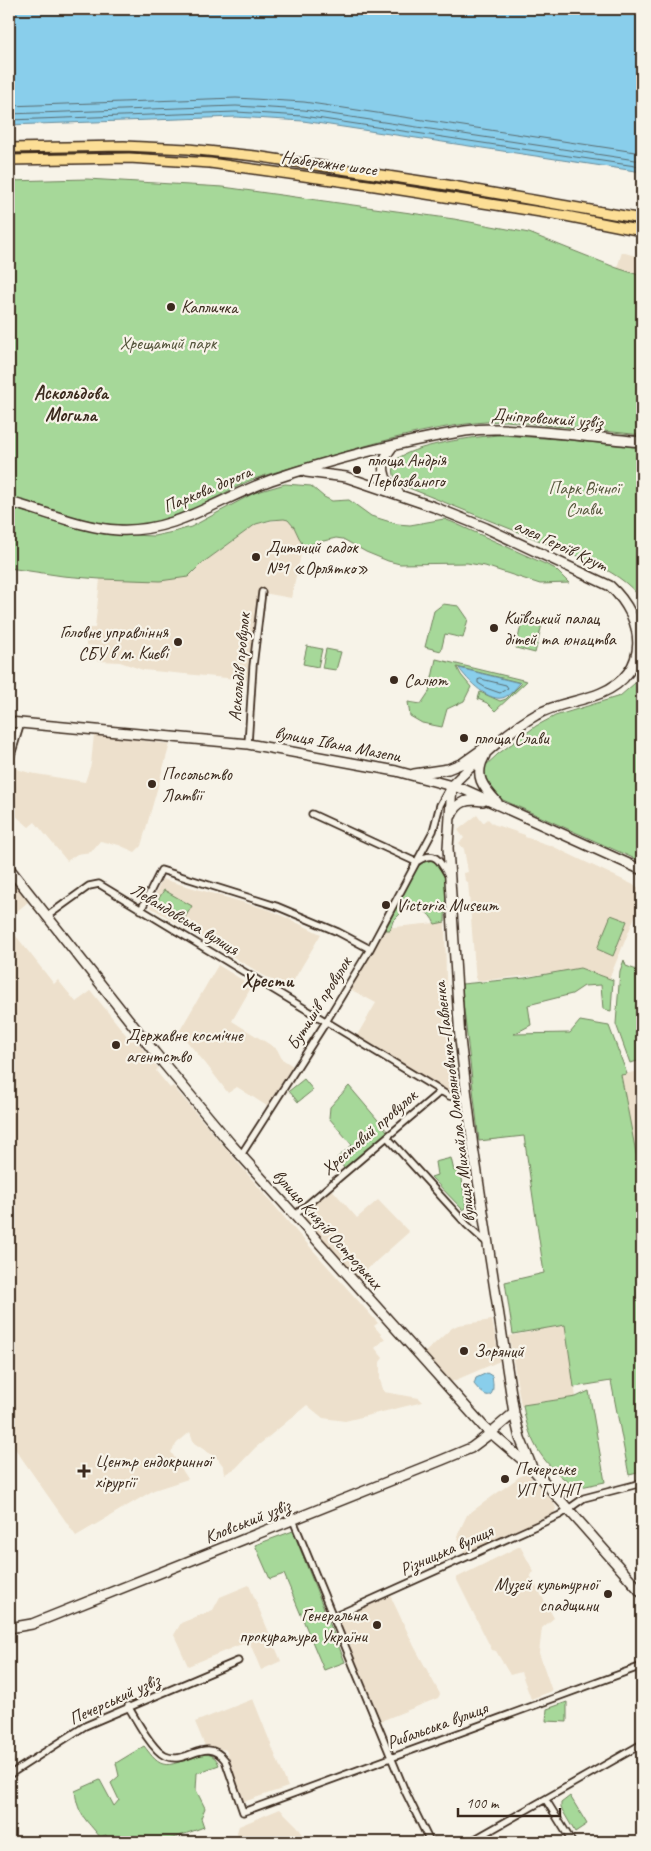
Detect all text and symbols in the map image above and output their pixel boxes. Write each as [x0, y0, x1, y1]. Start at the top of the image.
street label: Набережне шосе [280, 145, 379, 181]
place label: Капличка [181, 296, 239, 318]
marker: Капличка [165, 301, 177, 313]
park label: Хрещатий парк [120, 332, 218, 354]
district label: Аскольдова Могила [34, 381, 110, 427]
street label: Дніпровський узвіз [490, 403, 606, 434]
place label: площа Андрія Первозваного [367, 449, 448, 492]
street label: Паркова дорога [160, 460, 256, 517]
marker: площа Андрія Первозваного [351, 464, 363, 476]
park label: Парк Вічної Слави [548, 477, 623, 520]
street label: алея Героїв Крут [511, 514, 612, 577]
place label: Дитячий садок №1 «Орлятко» [266, 536, 369, 579]
marker: Дитячий садок №1 «Орлятко» [250, 551, 262, 563]
place label: Київський палац дітей та юнацтва [504, 607, 617, 650]
street label: Аскольдів провулок [223, 610, 255, 722]
place label: Головне управління СБУ в м. Києві [60, 621, 171, 664]
marker: Київський палац дітей та юнацтва [488, 622, 500, 634]
marker: Головне управління СБУ в м. Києві [172, 636, 184, 648]
place label: Салют [404, 669, 449, 691]
marker: Салют [388, 674, 400, 686]
street label: вулиця Івана Мазепи [273, 721, 404, 767]
place label: площа Слави [474, 727, 550, 749]
marker: площа Слави [458, 732, 470, 744]
place label: Посольство Латвії [162, 763, 233, 806]
marker: Посольство Латвії [146, 778, 158, 790]
street label: Левандовська вулиця [127, 878, 244, 961]
place label: Victoria Museum [396, 894, 499, 916]
marker: Victoria Museum [380, 899, 392, 911]
street label: Бутишів провулок [282, 951, 357, 1054]
district label: Хрести [242, 969, 296, 993]
street label: вулиця Михайла Омеляновича-Павленка [428, 979, 480, 1224]
place label: Державне космічне агентство [126, 1024, 244, 1067]
marker: Державне космічне агентство [110, 1039, 122, 1051]
street label: Хрестовий провулок [317, 1084, 422, 1180]
street label: вулиця Князів Острозьких [268, 1164, 389, 1296]
place label: Зоряний [474, 1340, 525, 1362]
marker: Зоряний [458, 1345, 470, 1357]
place label: Центр ендокринної хірургії [95, 1450, 215, 1493]
place label: Печерське УП ГУНП [515, 1458, 583, 1501]
marker: Центр ендокринної хірургії [77, 1464, 91, 1478]
marker: Печерське УП ГУНП [499, 1473, 511, 1485]
street label: Кловський узвіз [201, 1493, 295, 1549]
street label: Різницька вулиця [396, 1519, 497, 1581]
place label: Музей культурної спадщини [494, 1573, 602, 1616]
marker: Музей культурної спадщини [602, 1588, 614, 1600]
place label: Генеральна прокуратура України [239, 1604, 368, 1647]
marker: Генеральна прокуратура України [371, 1619, 383, 1631]
street label: Печерський узвіз [65, 1668, 165, 1730]
street label: Рибальська вулиця [384, 1696, 492, 1753]
scale bar [458, 1786, 561, 1818]
text: 100 m [466, 1794, 500, 1813]

